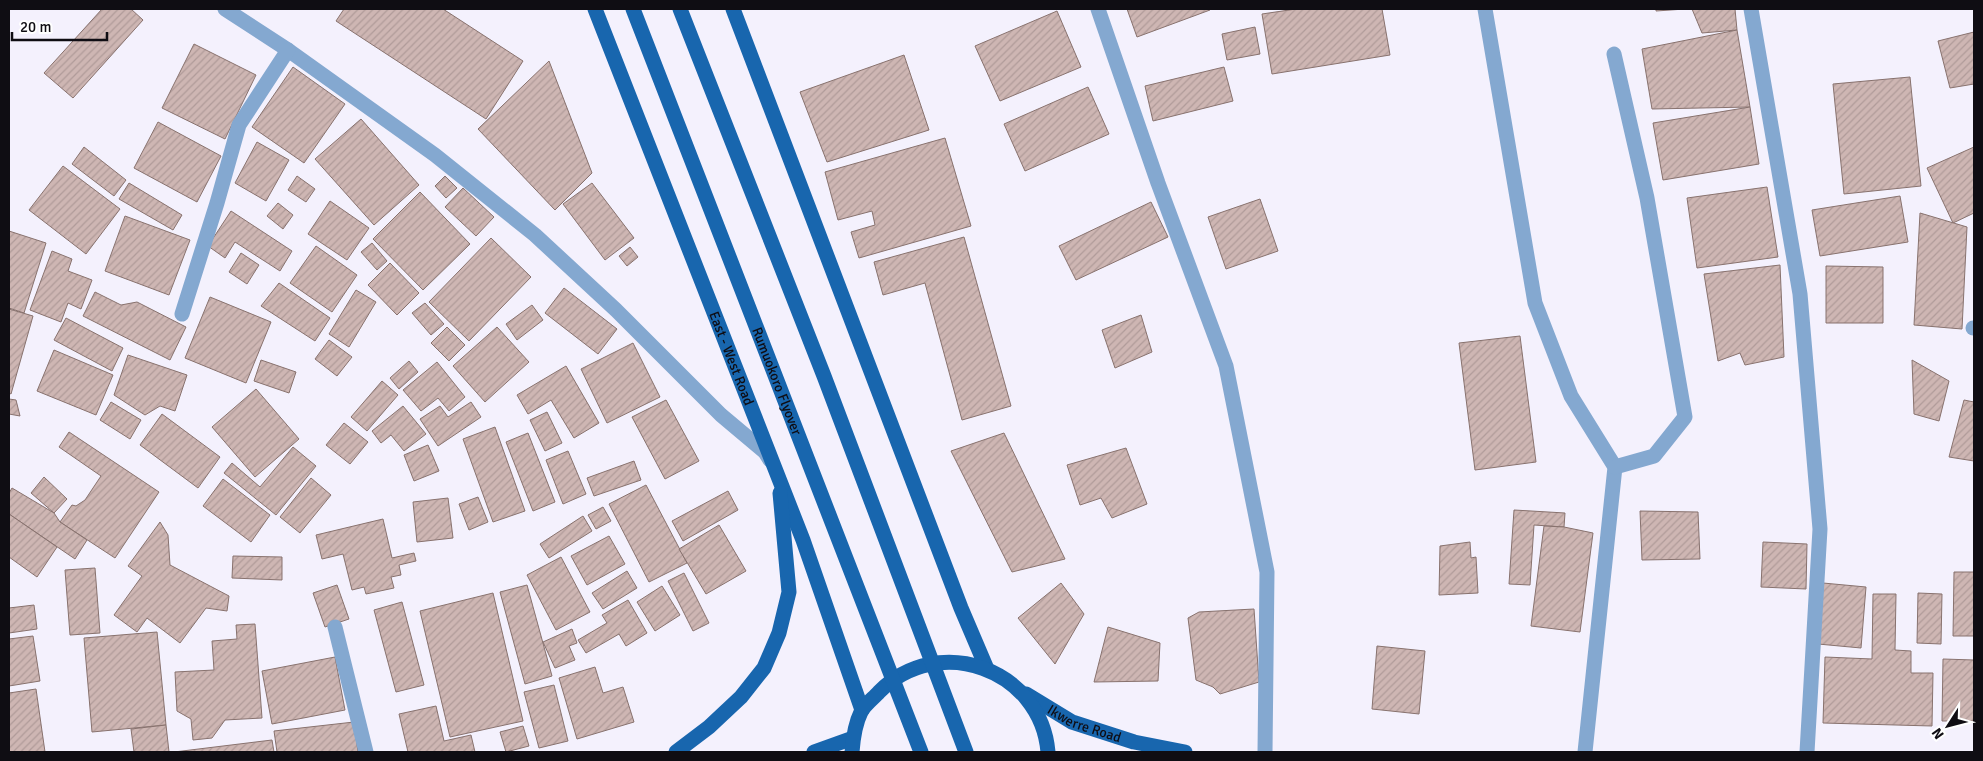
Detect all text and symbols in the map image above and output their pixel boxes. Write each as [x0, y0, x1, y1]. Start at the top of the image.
scale bar [12, 10, 108, 42]
text: 20 m [20, 18, 51, 36]
street label: East - West Road [706, 309, 758, 408]
street label: Rumuokoro Flyover [749, 325, 806, 438]
street label: Ikwerre Road [1045, 701, 1123, 746]
north arrow [1923, 701, 1973, 751]
text: N [1928, 724, 1948, 742]

